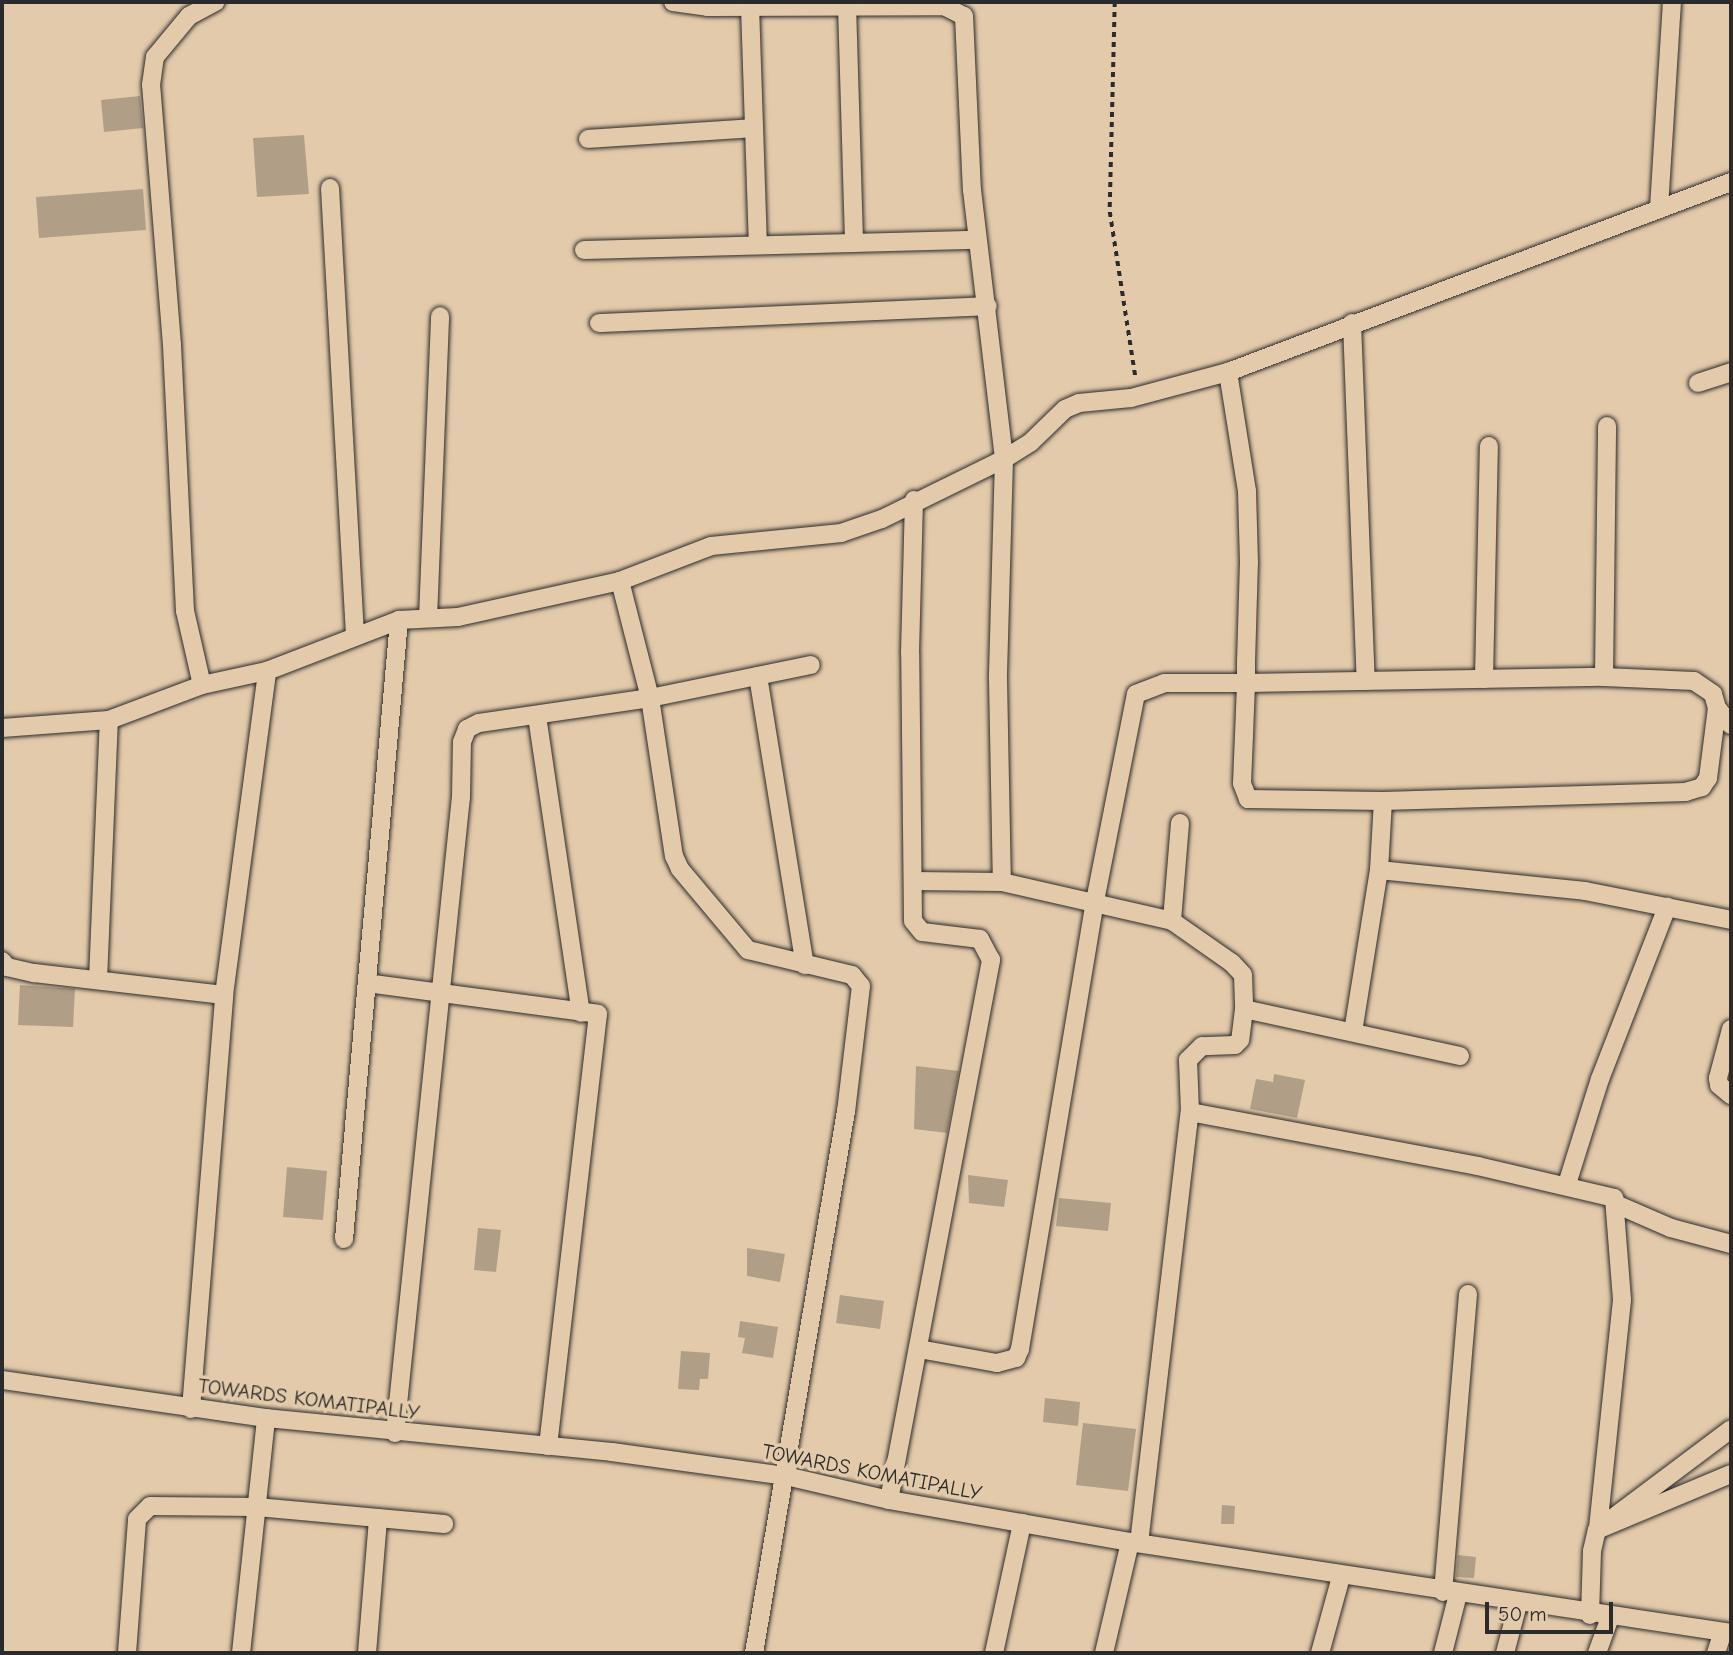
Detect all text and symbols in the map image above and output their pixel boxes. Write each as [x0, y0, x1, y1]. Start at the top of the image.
street label: TOWARDS KOMATIPALLY [197, 1373, 421, 1425]
street label: TOWARDS KOMATIPALLY [760, 1438, 984, 1506]
scale bar [1488, 1588, 1616, 1632]
text: 50 m [1498, 1602, 1547, 1626]

